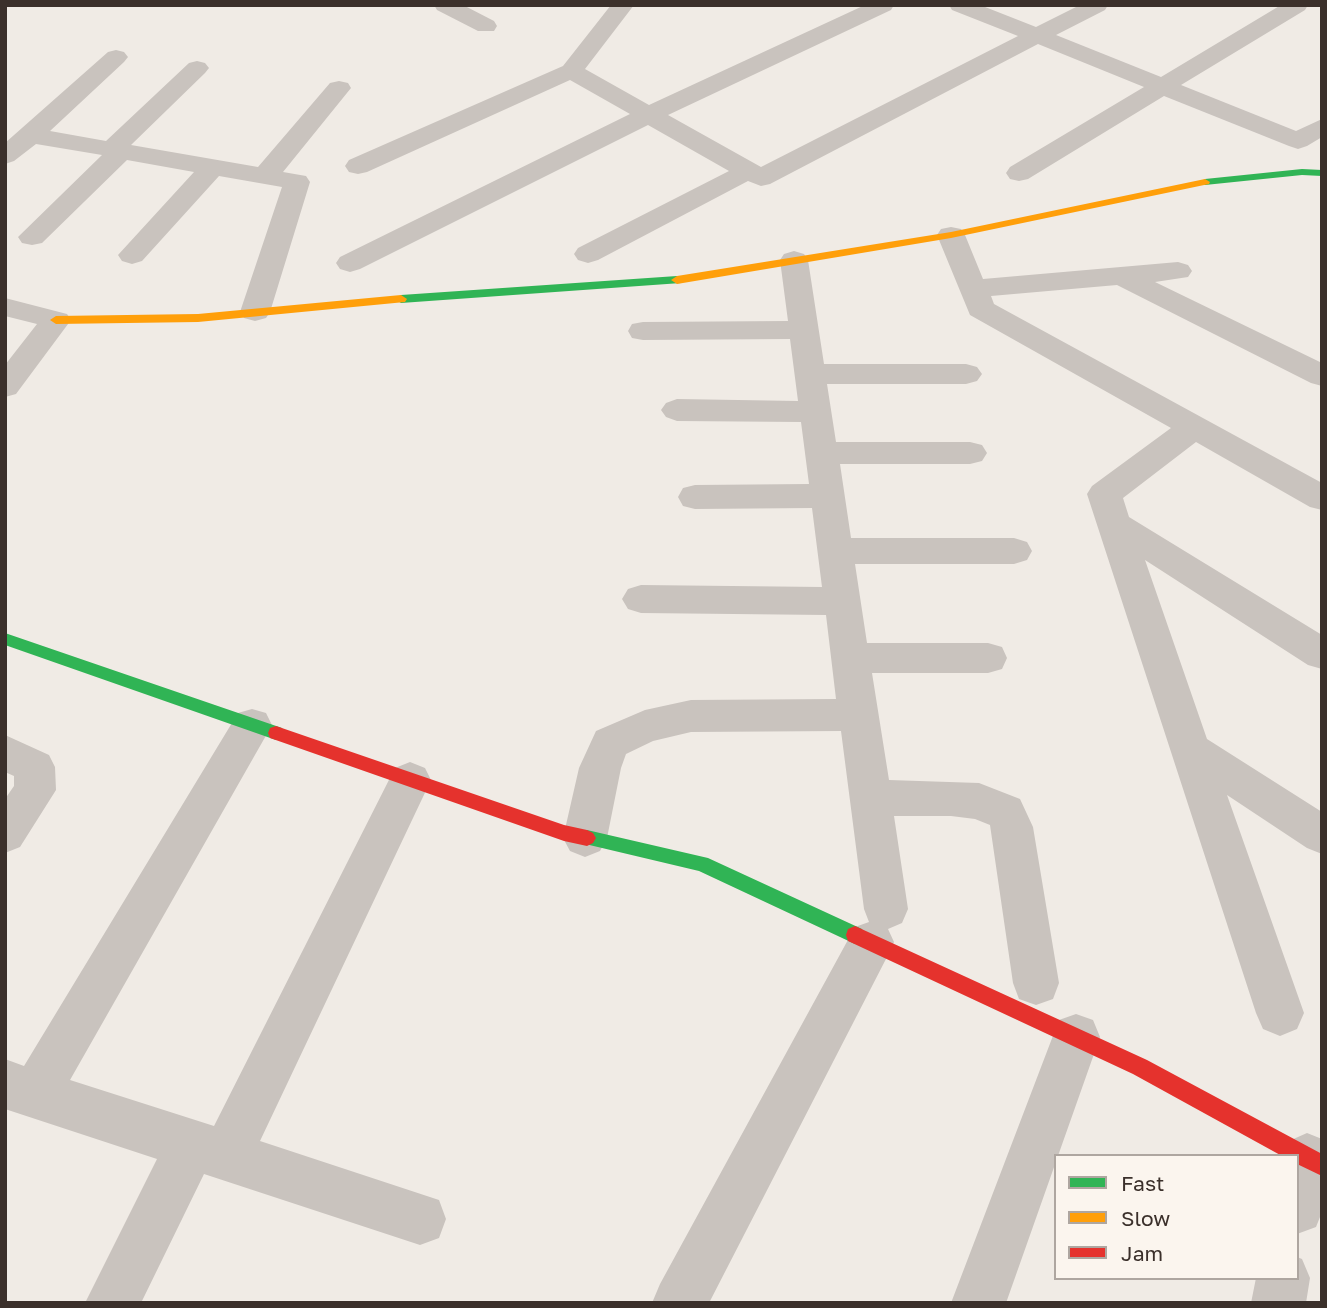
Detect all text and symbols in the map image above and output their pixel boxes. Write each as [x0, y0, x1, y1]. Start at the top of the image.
legend [1054, 1154, 1299, 1280]
text: Fast [1121, 1170, 1164, 1196]
text: Slow [1121, 1205, 1170, 1231]
text: Jam [1121, 1240, 1163, 1266]

